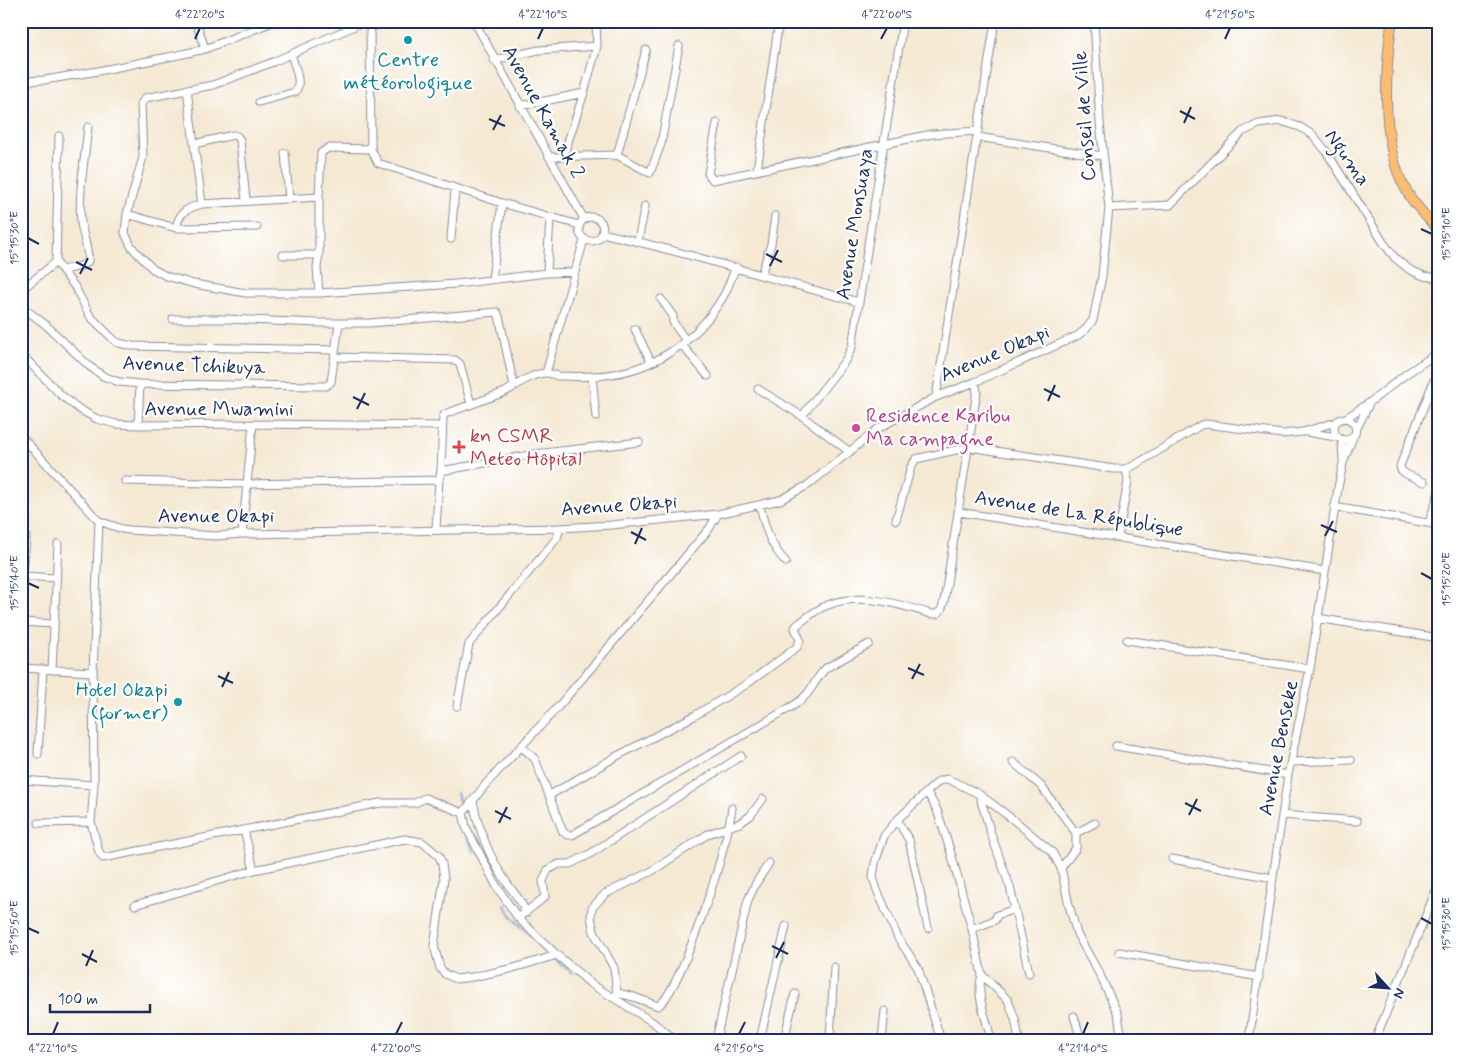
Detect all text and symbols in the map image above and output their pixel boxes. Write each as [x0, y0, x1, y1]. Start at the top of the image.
text: 4°22'20"S [175, 7, 225, 23]
text: 4°22'10"S [518, 7, 568, 23]
text: 4°22'00"S [862, 7, 913, 23]
text: 4°21'50"S [1205, 7, 1255, 23]
marker: Centre météorologique [402, 34, 414, 46]
street label: Avenue Kamak 2 [495, 41, 591, 184]
place label: Centre météorologique [343, 47, 473, 99]
street label: Conseil de Ville [1067, 50, 1103, 182]
street label: Nguma [1316, 124, 1376, 193]
street label: Avenue Monsuaya [830, 146, 880, 302]
text: 15°15'10"E [1439, 207, 1455, 261]
text: 15°15'30"E [7, 211, 23, 265]
street label: Avenue Okapi [936, 319, 1054, 389]
street label: Avenue Tchikuya [122, 350, 267, 382]
street label: Avenue Mwamini [144, 396, 294, 423]
place label: Residence Karibu Ma campagne [866, 403, 1010, 455]
marker: Residence Karibu Ma campagne [850, 422, 862, 434]
place label: kn CSMR Meteo Hôpital [470, 423, 582, 473]
marker: kn CSMR Meteo Hôpital [452, 440, 466, 454]
street label: Avenue de La République [973, 484, 1185, 544]
street label: Avenue Okapi [560, 488, 678, 524]
street label: Avenue Okapi [158, 503, 274, 530]
text: 15°15'20"E [1439, 552, 1455, 606]
text: 15°15'40"E [7, 555, 23, 611]
place label: Hotel Okapi (former) [76, 677, 168, 729]
street label: Avenue Benseke [1253, 678, 1305, 818]
marker: Hotel Okapi (former) [172, 696, 184, 708]
text: 15°15'30"E [1439, 897, 1455, 951]
text: 15°15'50"E [7, 900, 23, 956]
north arrow [1362, 964, 1412, 1014]
scale bar [50, 981, 150, 1013]
text: N [1389, 985, 1409, 1001]
text: 100 m [58, 990, 98, 1010]
text: 4°22'10"S [28, 1041, 78, 1057]
text: 4°22'00"S [371, 1041, 422, 1057]
text: 4°21'50"S [714, 1041, 764, 1057]
text: 4°21'40"S [1058, 1041, 1108, 1057]

